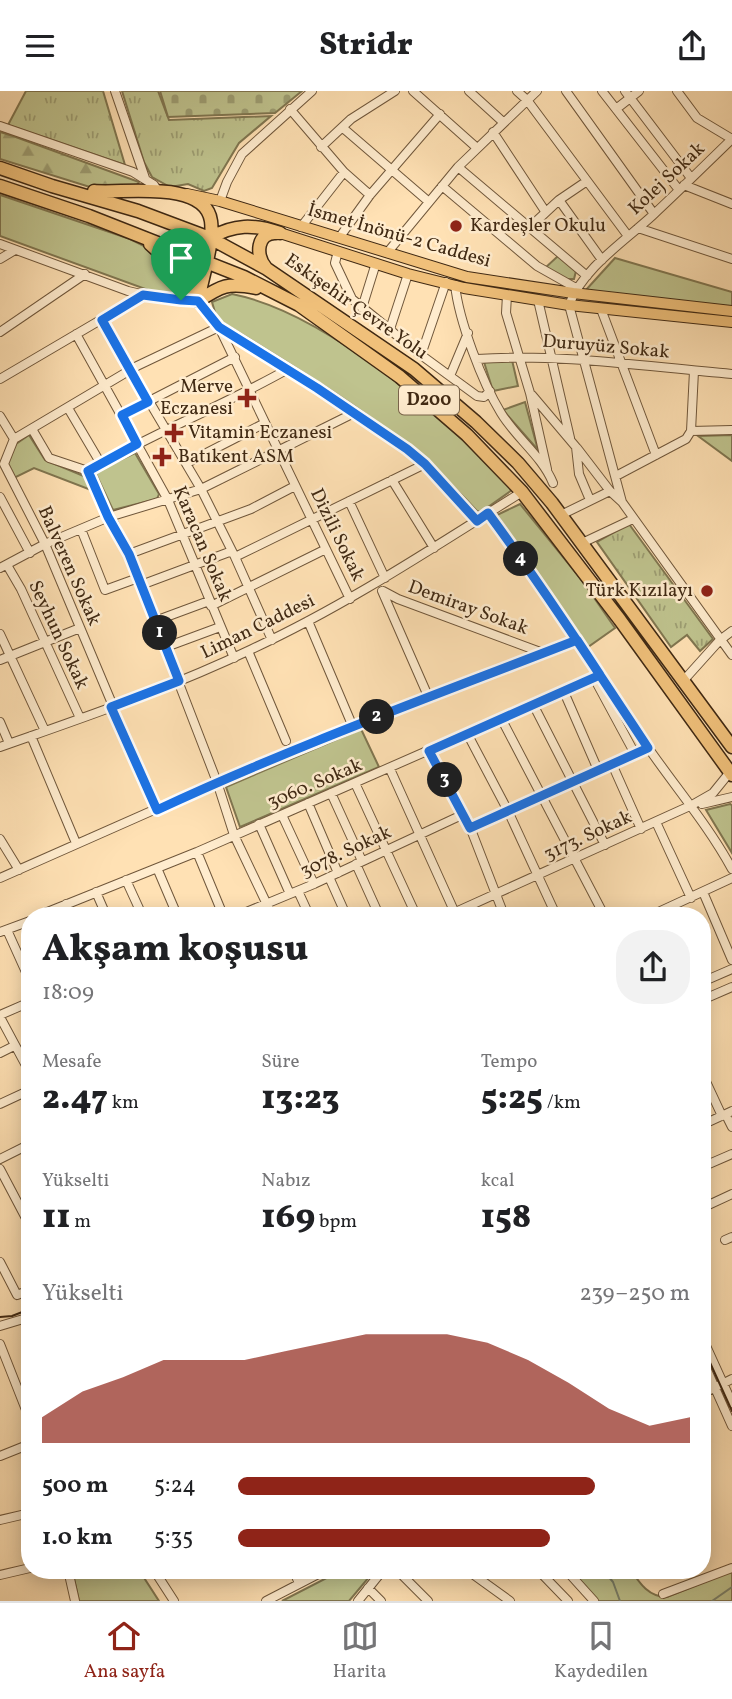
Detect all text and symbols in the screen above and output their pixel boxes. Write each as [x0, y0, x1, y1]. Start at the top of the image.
text: Stridr [319, 24, 413, 68]
icon: menu [21, 27, 59, 65]
icon: share [673, 27, 711, 65]
street label: Kolej Sokak [623, 137, 711, 221]
street label: İsmet İnönü-2 Caddesi [304, 197, 494, 275]
place label: Kardeşler Okulu [470, 213, 606, 239]
marker: Kardeşler Okulu [448, 218, 464, 234]
pin [151, 228, 211, 300]
icon: arrive [162, 239, 200, 277]
street label: Eskişehir Çevre Yolu [279, 248, 433, 366]
street label: Duruyüz Sokak [541, 328, 671, 366]
place label: Merve Eczanesi [160, 374, 233, 422]
road number: D200 [399, 386, 459, 415]
marker: Merve Eczanesi [239, 390, 255, 406]
place label: Vitamin Eczanesi [188, 420, 333, 446]
marker: Vitamin Eczanesi [166, 425, 182, 441]
place label: Batıkent ASM [178, 444, 294, 470]
marker: Batıkent ASM [152, 447, 172, 467]
street label: Karacan Sokak [166, 482, 238, 606]
street label: Dizili Sokak [303, 484, 371, 586]
street label: Balveren Sokak [31, 502, 107, 630]
pin: 4 [504, 541, 538, 577]
text: 4 [515, 545, 526, 571]
street label: Demiray Sokak [404, 574, 532, 642]
street label: Seyhun Sokak [21, 576, 95, 694]
place label: Türk Kızılayı [585, 578, 693, 604]
marker: Türk Kızılayı [699, 583, 715, 599]
street label: Liman Caddesi [197, 588, 320, 666]
pin: 1 [142, 615, 178, 651]
text: 1 [156, 619, 163, 645]
pin: 2 [360, 699, 394, 735]
text: 2 [372, 703, 381, 729]
street label: 3060. Sokak [263, 752, 367, 816]
pin: 3 [428, 763, 462, 797]
text: 3 [440, 766, 449, 792]
street label: 3173. Sokak [540, 804, 636, 868]
street label: 3078. Sokak [296, 820, 396, 884]
text: Akşam koşusu [42, 924, 308, 977]
button: share [616, 930, 690, 1004]
text: 18:09 [42, 977, 94, 1009]
text: Mesafe [42, 1049, 101, 1075]
text: Süre [261, 1049, 300, 1075]
text: Tempo [481, 1049, 537, 1075]
text: 2.47 [42, 1075, 108, 1123]
text: 13:23 [261, 1075, 340, 1123]
text: 5:25 [481, 1075, 543, 1123]
text: km [108, 1090, 139, 1116]
text: /km [543, 1090, 581, 1116]
text: Yükselti [42, 1168, 109, 1194]
text: Nabız [261, 1168, 311, 1194]
text: kcal [481, 1168, 514, 1194]
text: 11 [42, 1194, 71, 1242]
text: 169 [261, 1194, 315, 1242]
text: 158 [481, 1194, 531, 1242]
text: m [71, 1209, 91, 1235]
text: bpm [315, 1209, 357, 1235]
text: Yükselti [42, 1278, 123, 1310]
text: 239–250 m [580, 1278, 690, 1310]
text: 500 m [42, 1470, 108, 1502]
text: 5:24 [154, 1470, 196, 1502]
text: 1.0 km [42, 1522, 113, 1554]
text: 5:35 [154, 1522, 193, 1554]
tab: Ana sayfa [84, 1617, 165, 1685]
tab: Harita [333, 1617, 386, 1685]
tab: Kaydedilen [554, 1617, 648, 1685]

